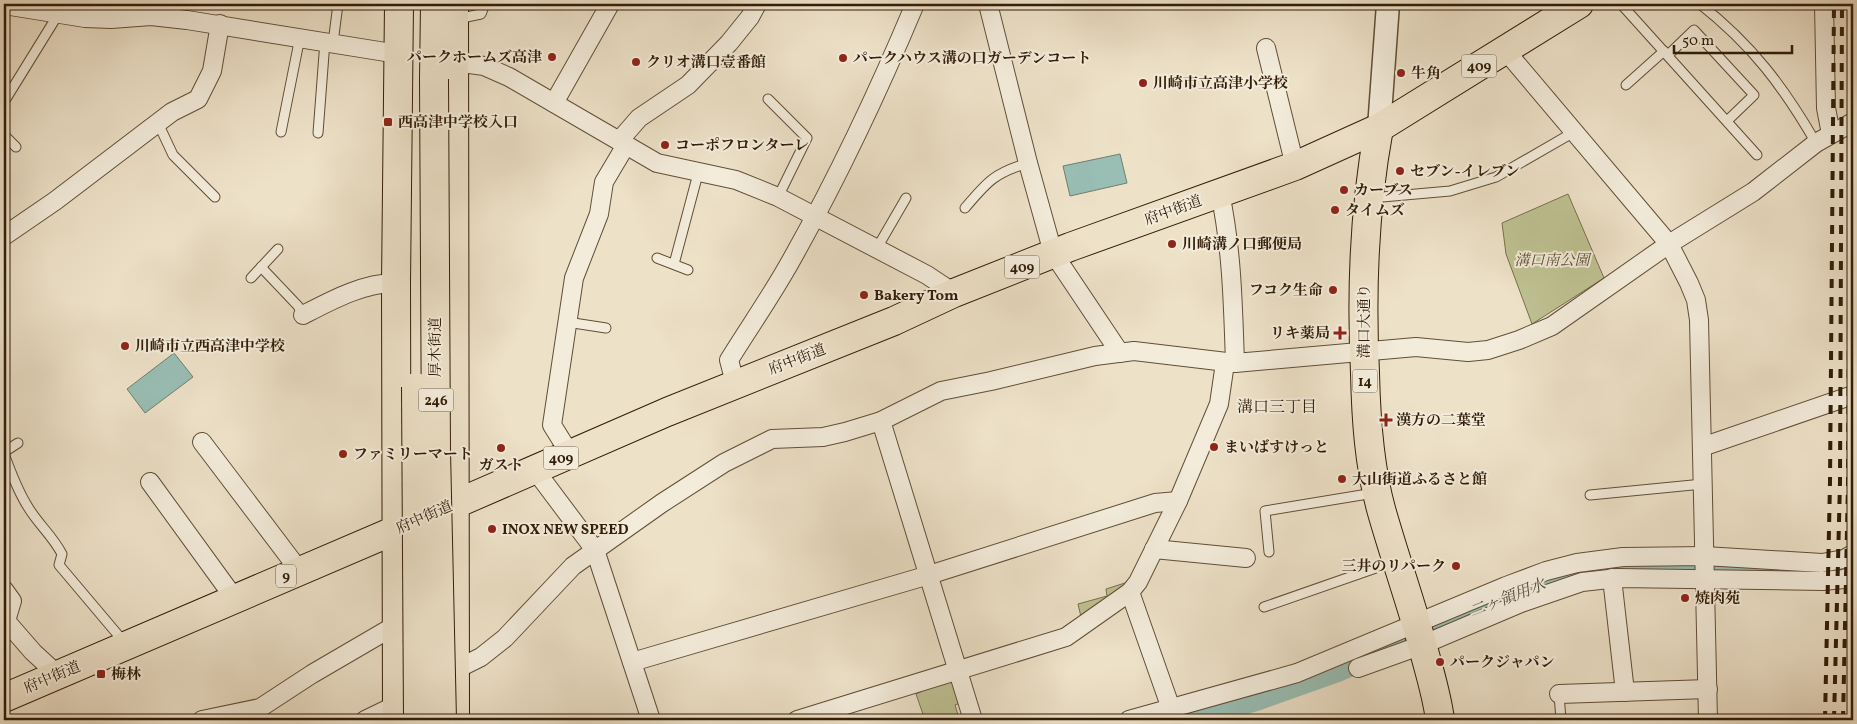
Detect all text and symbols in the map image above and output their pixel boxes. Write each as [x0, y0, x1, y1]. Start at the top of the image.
scale bar [1674, 22, 1792, 54]
text: 50 m [1682, 31, 1714, 52]
place label: パークホームズ高津 [407, 48, 542, 69]
place label: パークハウス溝の口ガーデンコート [853, 49, 1091, 70]
marker: パークホームズ高津 [546, 51, 558, 63]
marker: パークハウス溝の口ガーデンコート [837, 52, 849, 64]
place label: クリオ溝口壹番館 [646, 53, 766, 74]
road number: 409 [1462, 54, 1496, 78]
marker: クリオ溝口壹番館 [630, 56, 642, 68]
place label: 牛角 [1411, 64, 1441, 85]
marker: 牛角 [1395, 67, 1407, 79]
place label: 川崎市立高津小学校 [1153, 74, 1288, 95]
marker: 川崎市立高津小学校 [1137, 77, 1149, 89]
place label: 西高津中学校入口 [398, 113, 518, 134]
marker: 西高津中学校入口 [382, 116, 394, 128]
place label: コーポフロンターレ [675, 136, 809, 157]
marker: コーポフロンターレ [659, 139, 671, 151]
place label: セブン-イレブン [1410, 162, 1520, 183]
marker: セブン-イレブン [1394, 165, 1406, 177]
place label: カーブス [1354, 181, 1413, 202]
marker: カーブス [1338, 184, 1350, 196]
street label: 府中街道 [1142, 191, 1205, 232]
place label: タイムズ [1345, 201, 1405, 222]
marker: タイムズ [1329, 204, 1341, 216]
place label: 川崎溝ノ口郵便局 [1182, 235, 1302, 256]
marker: 川崎溝ノ口郵便局 [1166, 238, 1178, 250]
park label: 溝口南公園 [1514, 251, 1592, 272]
road number: 409 [1004, 256, 1040, 278]
place label: フコク生命 [1249, 281, 1323, 302]
street label: 溝口大通り [1355, 283, 1376, 359]
marker: フコク生命 [1327, 284, 1339, 296]
place label: Bakery Tom [874, 286, 959, 307]
marker: Bakery Tom [858, 289, 870, 301]
street label: 厚木街道 [426, 317, 447, 377]
place label: リキ薬局 [1270, 324, 1330, 345]
marker: リキ薬局 [1334, 327, 1346, 339]
place label: 川崎市立西高津中学校 [135, 337, 285, 358]
marker: 川崎市立西高津中学校 [119, 340, 131, 352]
street label: 府中街道 [766, 340, 829, 381]
road number: 14 [1352, 370, 1378, 392]
road number: 246 [418, 388, 454, 412]
district label: 溝口三丁目 [1237, 397, 1317, 419]
place label: 漢方の二葉堂 [1396, 411, 1486, 432]
marker: 漢方の二葉堂 [1380, 414, 1392, 426]
place label: まいばすけっと [1224, 438, 1329, 459]
marker: まいばすけっと [1208, 441, 1220, 453]
marker: ガスト [495, 442, 507, 454]
place label: ファミリーマート [353, 445, 473, 466]
road number: 409 [544, 446, 578, 469]
marker: ファミリーマート [337, 448, 349, 460]
place label: ガスト [478, 456, 524, 477]
place label: 大山街道ふるさと館 [1352, 470, 1487, 491]
marker: 大山街道ふるさと館 [1336, 473, 1348, 485]
street label: 府中街道 [393, 497, 456, 540]
place label: INOX NEW SPEED [502, 520, 629, 541]
marker: INOX NEW SPEED [486, 523, 498, 535]
place label: 三井のリパーク [1341, 557, 1446, 578]
marker: 三井のリパーク [1450, 560, 1462, 572]
road number: 9 [276, 564, 296, 588]
water label: 二ヶ領用水 [1466, 574, 1551, 623]
place label: 焼肉苑 [1695, 589, 1740, 610]
marker: 焼肉苑 [1679, 592, 1691, 604]
place label: パークジャパン [1450, 653, 1555, 674]
marker: パークジャパン [1434, 656, 1446, 668]
street label: 府中街道 [21, 657, 84, 700]
place label: 梅林 [111, 665, 141, 686]
marker: 梅林 [95, 668, 107, 680]

